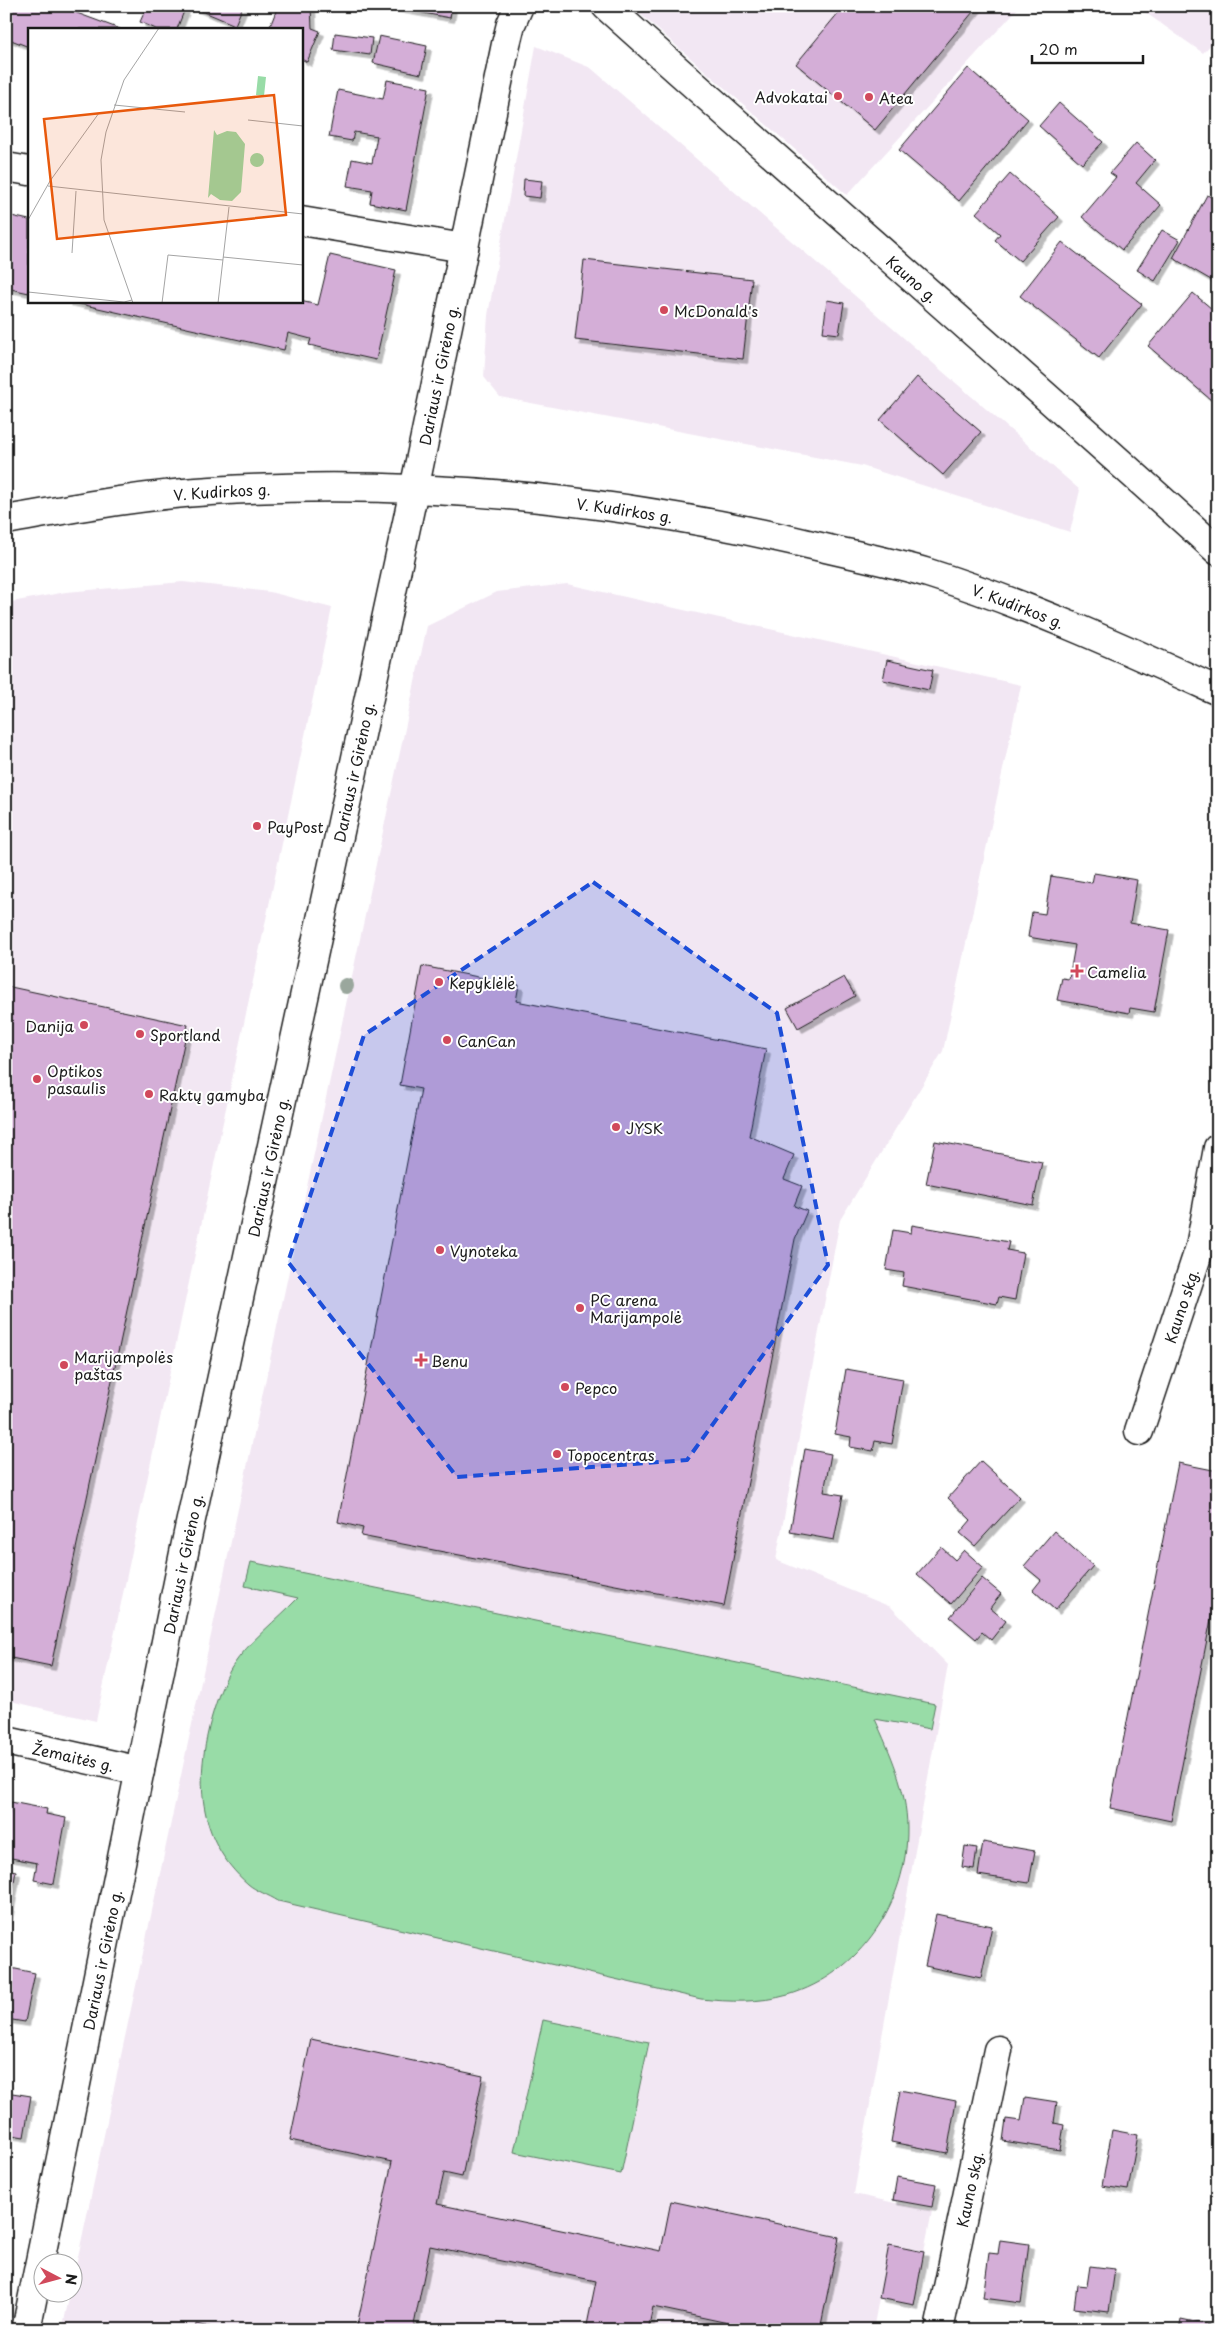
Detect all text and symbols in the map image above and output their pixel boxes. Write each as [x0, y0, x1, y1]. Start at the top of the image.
inset map [28, 28, 302, 302]
scale bar [1032, 32, 1143, 64]
text: 20 m [1039, 37, 1078, 60]
place label: Advokatai [755, 85, 828, 108]
place label: Atea [879, 86, 914, 109]
marker: Advokatai [832, 90, 844, 102]
marker: Atea [863, 91, 875, 103]
street label: Kauno g. [882, 249, 943, 307]
place label: McDonald's [674, 299, 758, 322]
street label: Dariaus ir Girėno g. [412, 303, 463, 447]
marker: McDonald's [658, 304, 670, 316]
street label: V. Kudirkos g. [172, 477, 271, 505]
street label: V. Kudirkos g. [575, 491, 675, 528]
street label: V. Kudirkos g. [969, 577, 1068, 634]
street label: Dariaus ir Girėno g. [327, 700, 379, 844]
place label: PayPost [267, 815, 323, 838]
marker: PayPost [251, 820, 263, 832]
place label: Camelia [1087, 960, 1147, 983]
marker: Camelia [1071, 965, 1083, 977]
place label: Kepyklėlė [449, 971, 515, 994]
marker: Kepyklėlė [433, 976, 445, 988]
place label: Danija [25, 1014, 75, 1037]
marker: Danija [78, 1019, 90, 1031]
place label: Sportland [150, 1023, 220, 1046]
marker: Sportland [134, 1028, 146, 1040]
place label: CanCan [457, 1029, 516, 1052]
marker: CanCan [441, 1034, 453, 1046]
place label: Optikos pasaulis [47, 1059, 106, 1099]
marker: Optikos pasaulis [31, 1073, 43, 1085]
place label: Raktų gamyba [159, 1083, 265, 1106]
marker: Raktų gamyba [143, 1088, 155, 1100]
street label: Dariaus ir Girėno g. [241, 1095, 294, 1239]
place label: JYSK [626, 1116, 663, 1139]
marker: JYSK [610, 1121, 622, 1133]
place label: Vynoteka [450, 1239, 518, 1262]
marker: Vynoteka [434, 1244, 446, 1256]
street label: Kauno skg. [1157, 1265, 1204, 1346]
place label: PC arena Marijampolė [590, 1288, 682, 1328]
marker: PC arena Marijampolė [574, 1302, 586, 1314]
place label: Marijampolės paštas [74, 1345, 173, 1385]
place label: Benu [431, 1349, 468, 1372]
marker: Benu [415, 1354, 427, 1366]
marker: Marijampolės paštas [58, 1359, 70, 1371]
place label: Pepco [575, 1376, 617, 1399]
marker: Pepco [559, 1381, 571, 1393]
place label: Topocentras [567, 1443, 655, 1466]
marker: Topocentras [551, 1448, 563, 1460]
street label: Dariaus ir Girėno g. [156, 1491, 208, 1636]
street label: Žemaitės g. [30, 1736, 116, 1776]
street label: Dariaus ir Girėno g. [76, 1887, 127, 2032]
street label: Kauno skg. [949, 2149, 988, 2229]
north arrow [32, 2254, 82, 2304]
text: N [60, 2273, 82, 2286]

